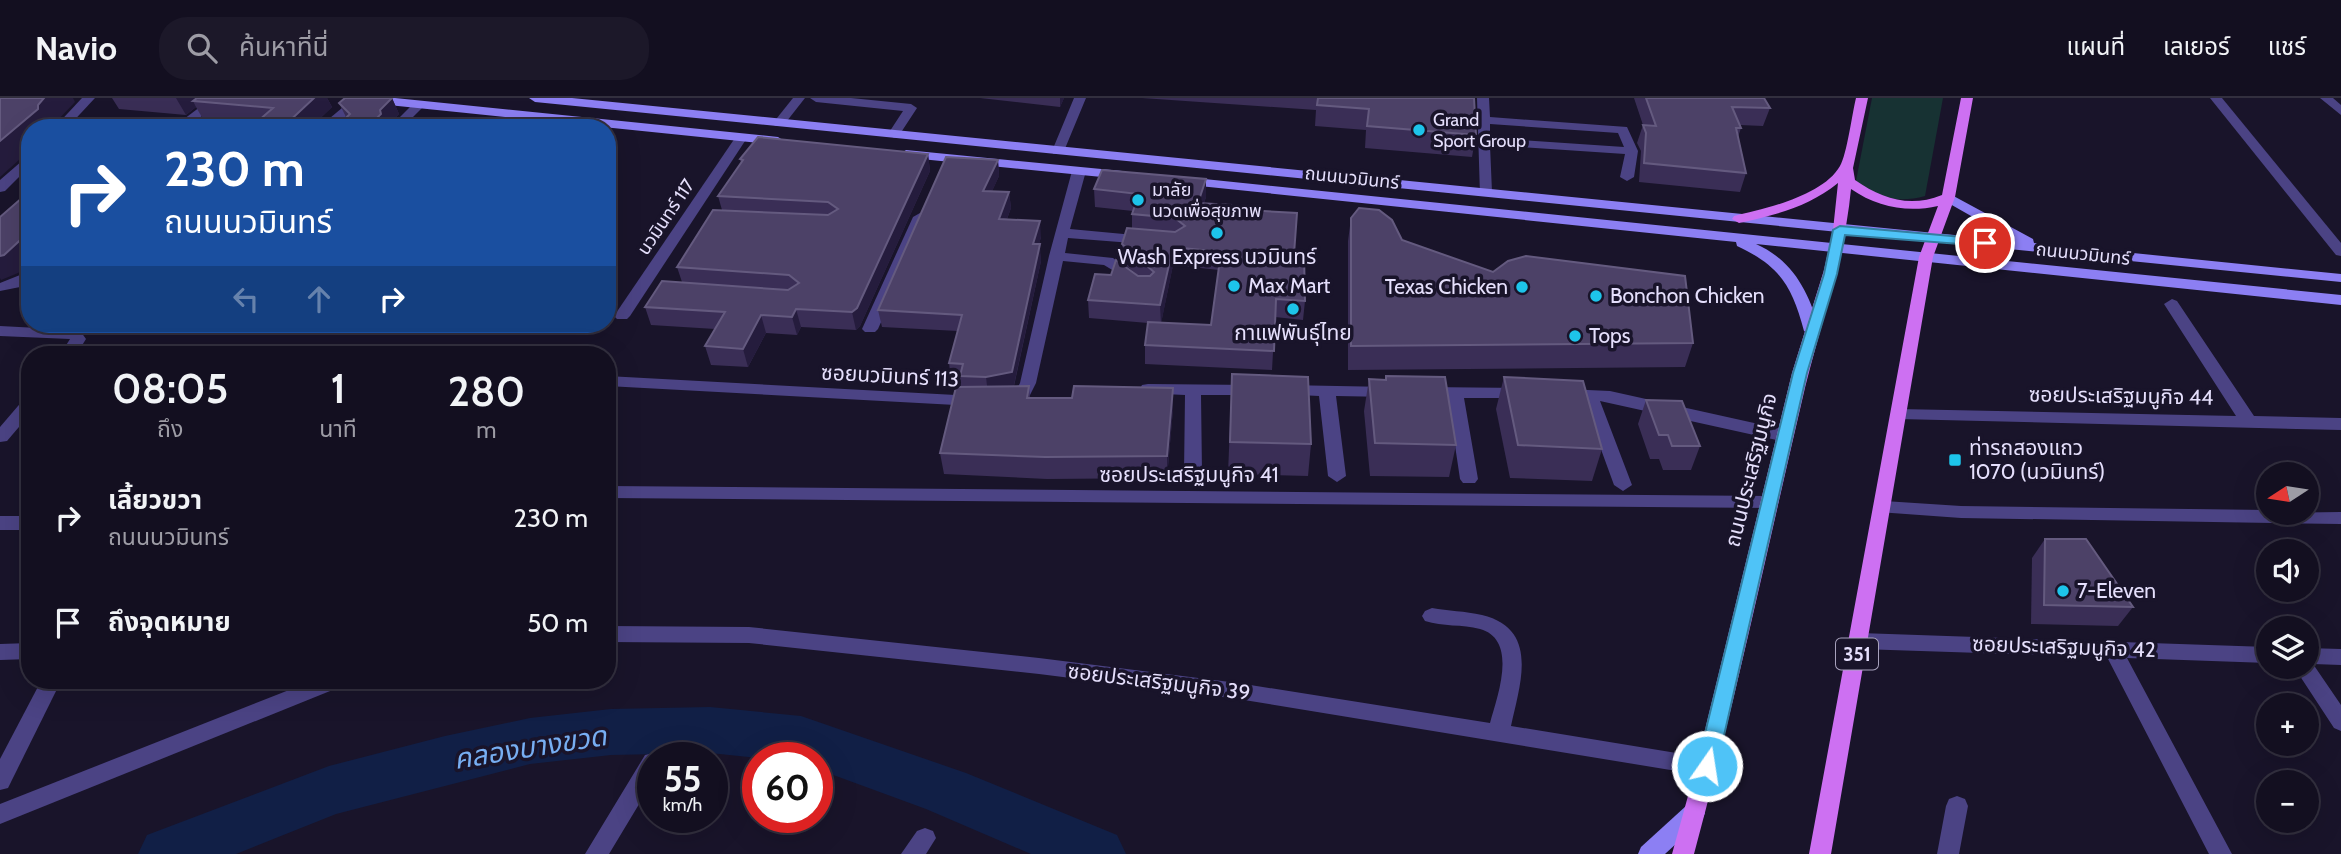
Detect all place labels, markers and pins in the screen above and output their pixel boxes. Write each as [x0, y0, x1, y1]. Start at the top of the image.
place label: Grand Sport Group [1433, 109, 1526, 152]
marker: Grand Sport Group [1411, 122, 1427, 138]
place label: มาลัย นวดเพื่อสุขภาพ [1152, 179, 1262, 222]
marker: มาลัย นวดเพื่อสุขภาพ [1130, 192, 1146, 208]
pin [1955, 213, 2015, 273]
marker: Wash Express นวมินทร์ [1209, 225, 1225, 241]
place label: Wash Express นวมินทร์ [1118, 244, 1317, 269]
place label: Max Mart [1248, 273, 1330, 298]
place label: Texas Chicken [1385, 274, 1508, 299]
marker: Max Mart [1226, 278, 1242, 294]
marker: Texas Chicken [1514, 279, 1530, 295]
place label: Bonchon Chicken [1610, 283, 1765, 308]
marker: Bonchon Chicken [1588, 288, 1604, 304]
marker: กาแฟพันธุ์ไทย [1285, 301, 1301, 317]
place label: กาแฟพันธุ์ไทย [1234, 320, 1352, 346]
place label: Tops [1589, 323, 1631, 348]
marker: Tops [1567, 328, 1583, 344]
place label: ท่ารถสองแถว 1070 (นวมินทร์) [1969, 435, 2105, 484]
marker: ท่ารถสองแถว 1070 (นวมินทร์) [1947, 452, 1963, 468]
place label: 7-Eleven [2077, 578, 2156, 603]
marker: 7-Eleven [2055, 583, 2071, 599]

